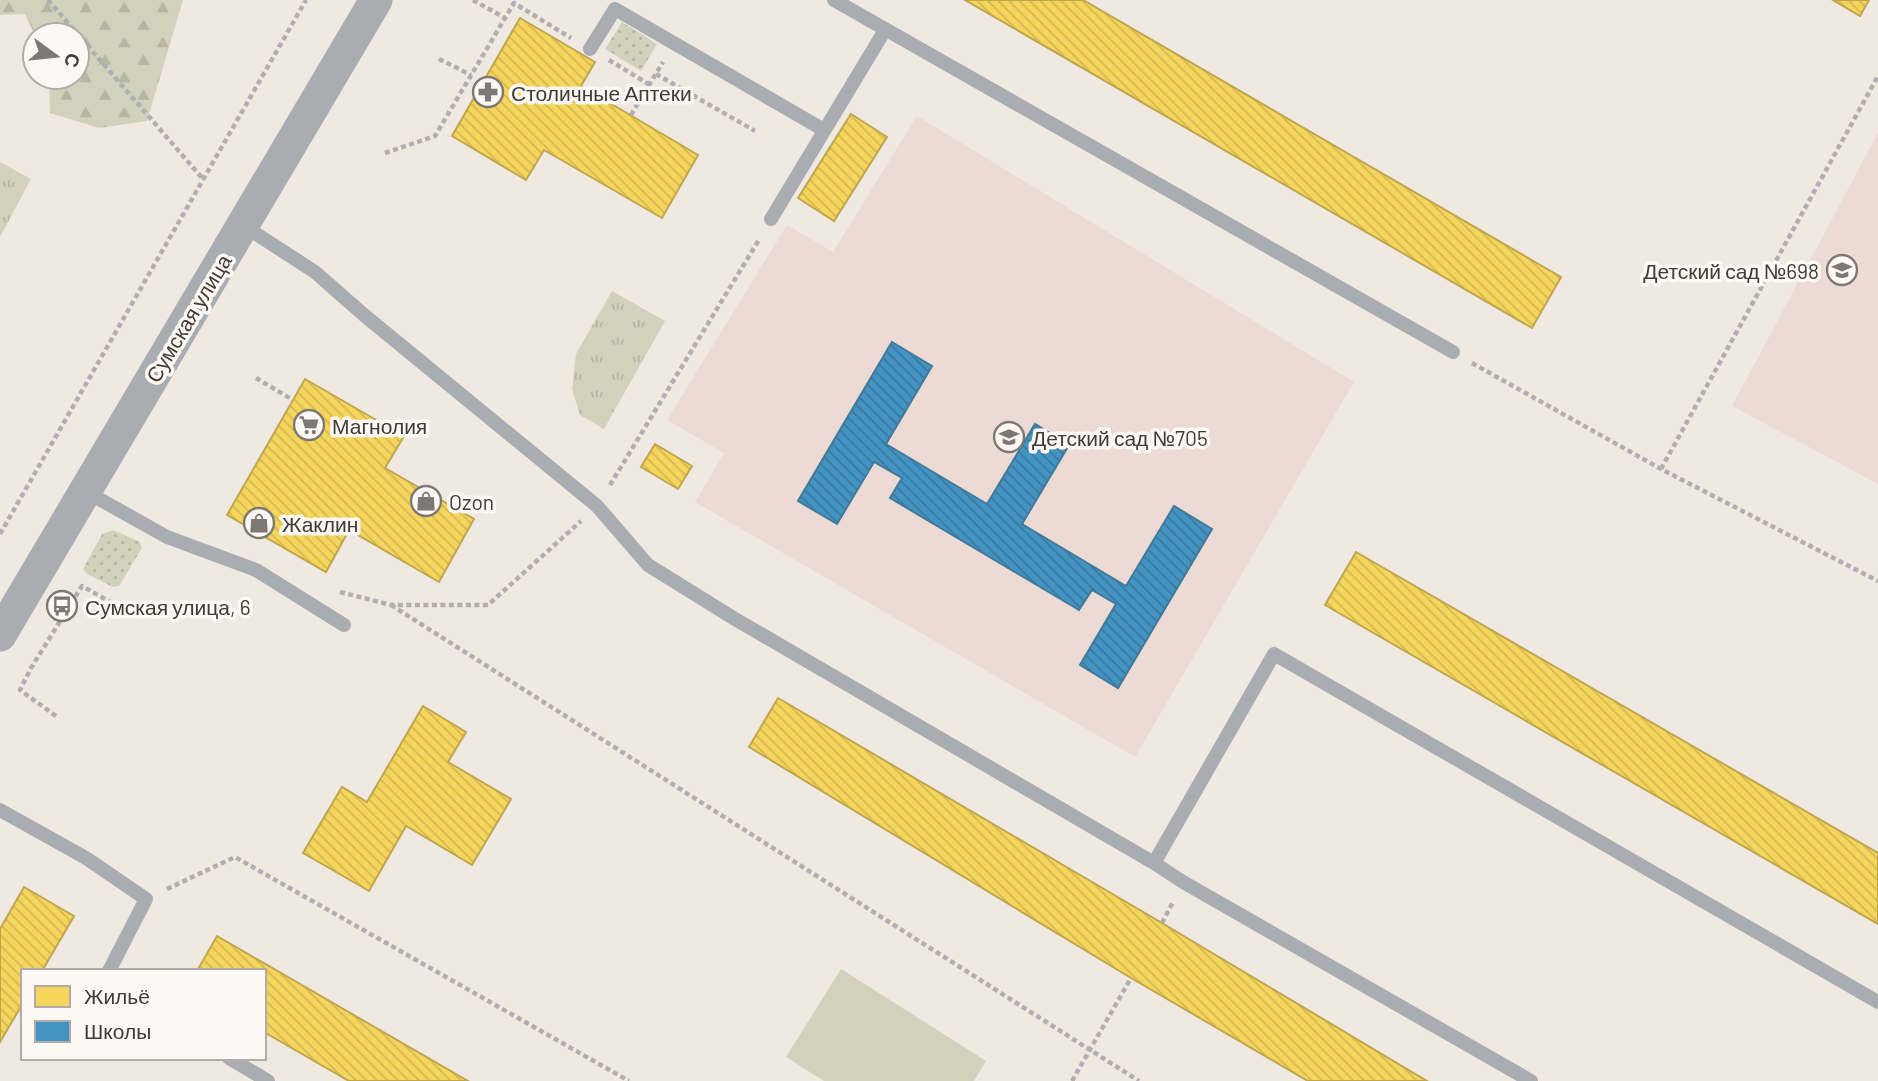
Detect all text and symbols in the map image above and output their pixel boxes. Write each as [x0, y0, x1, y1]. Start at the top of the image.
north arrow [21, 21, 91, 91]
text: С [60, 51, 86, 70]
pharmacy icon: Столичные Аптеки [471, 75, 505, 109]
place label: Столичные Аптеки [511, 80, 692, 105]
street label: Сумская улица [140, 249, 236, 387]
school or university icon: Детский сад №698 [1825, 253, 1859, 287]
place label: Детский сад №698 [1643, 258, 1819, 283]
supermarket icon: Магнолия [292, 408, 326, 442]
place label: Магнолия [332, 413, 427, 438]
school or university icon: Детский сад №705 [992, 420, 1026, 454]
place label: Детский сад №705 [1032, 425, 1208, 450]
shop icon: Ozon [409, 484, 443, 518]
place label: Ozon [449, 489, 494, 514]
shop icon: Жаклин [242, 506, 276, 540]
place label: Жаклин [282, 511, 358, 536]
bus stop icon: Сумская улица, 6 [45, 589, 79, 623]
place label: Сумская улица, 6 [85, 594, 251, 619]
legend [21, 969, 266, 1060]
text: Жильё [84, 983, 150, 1008]
text: Школы [84, 1018, 151, 1043]

